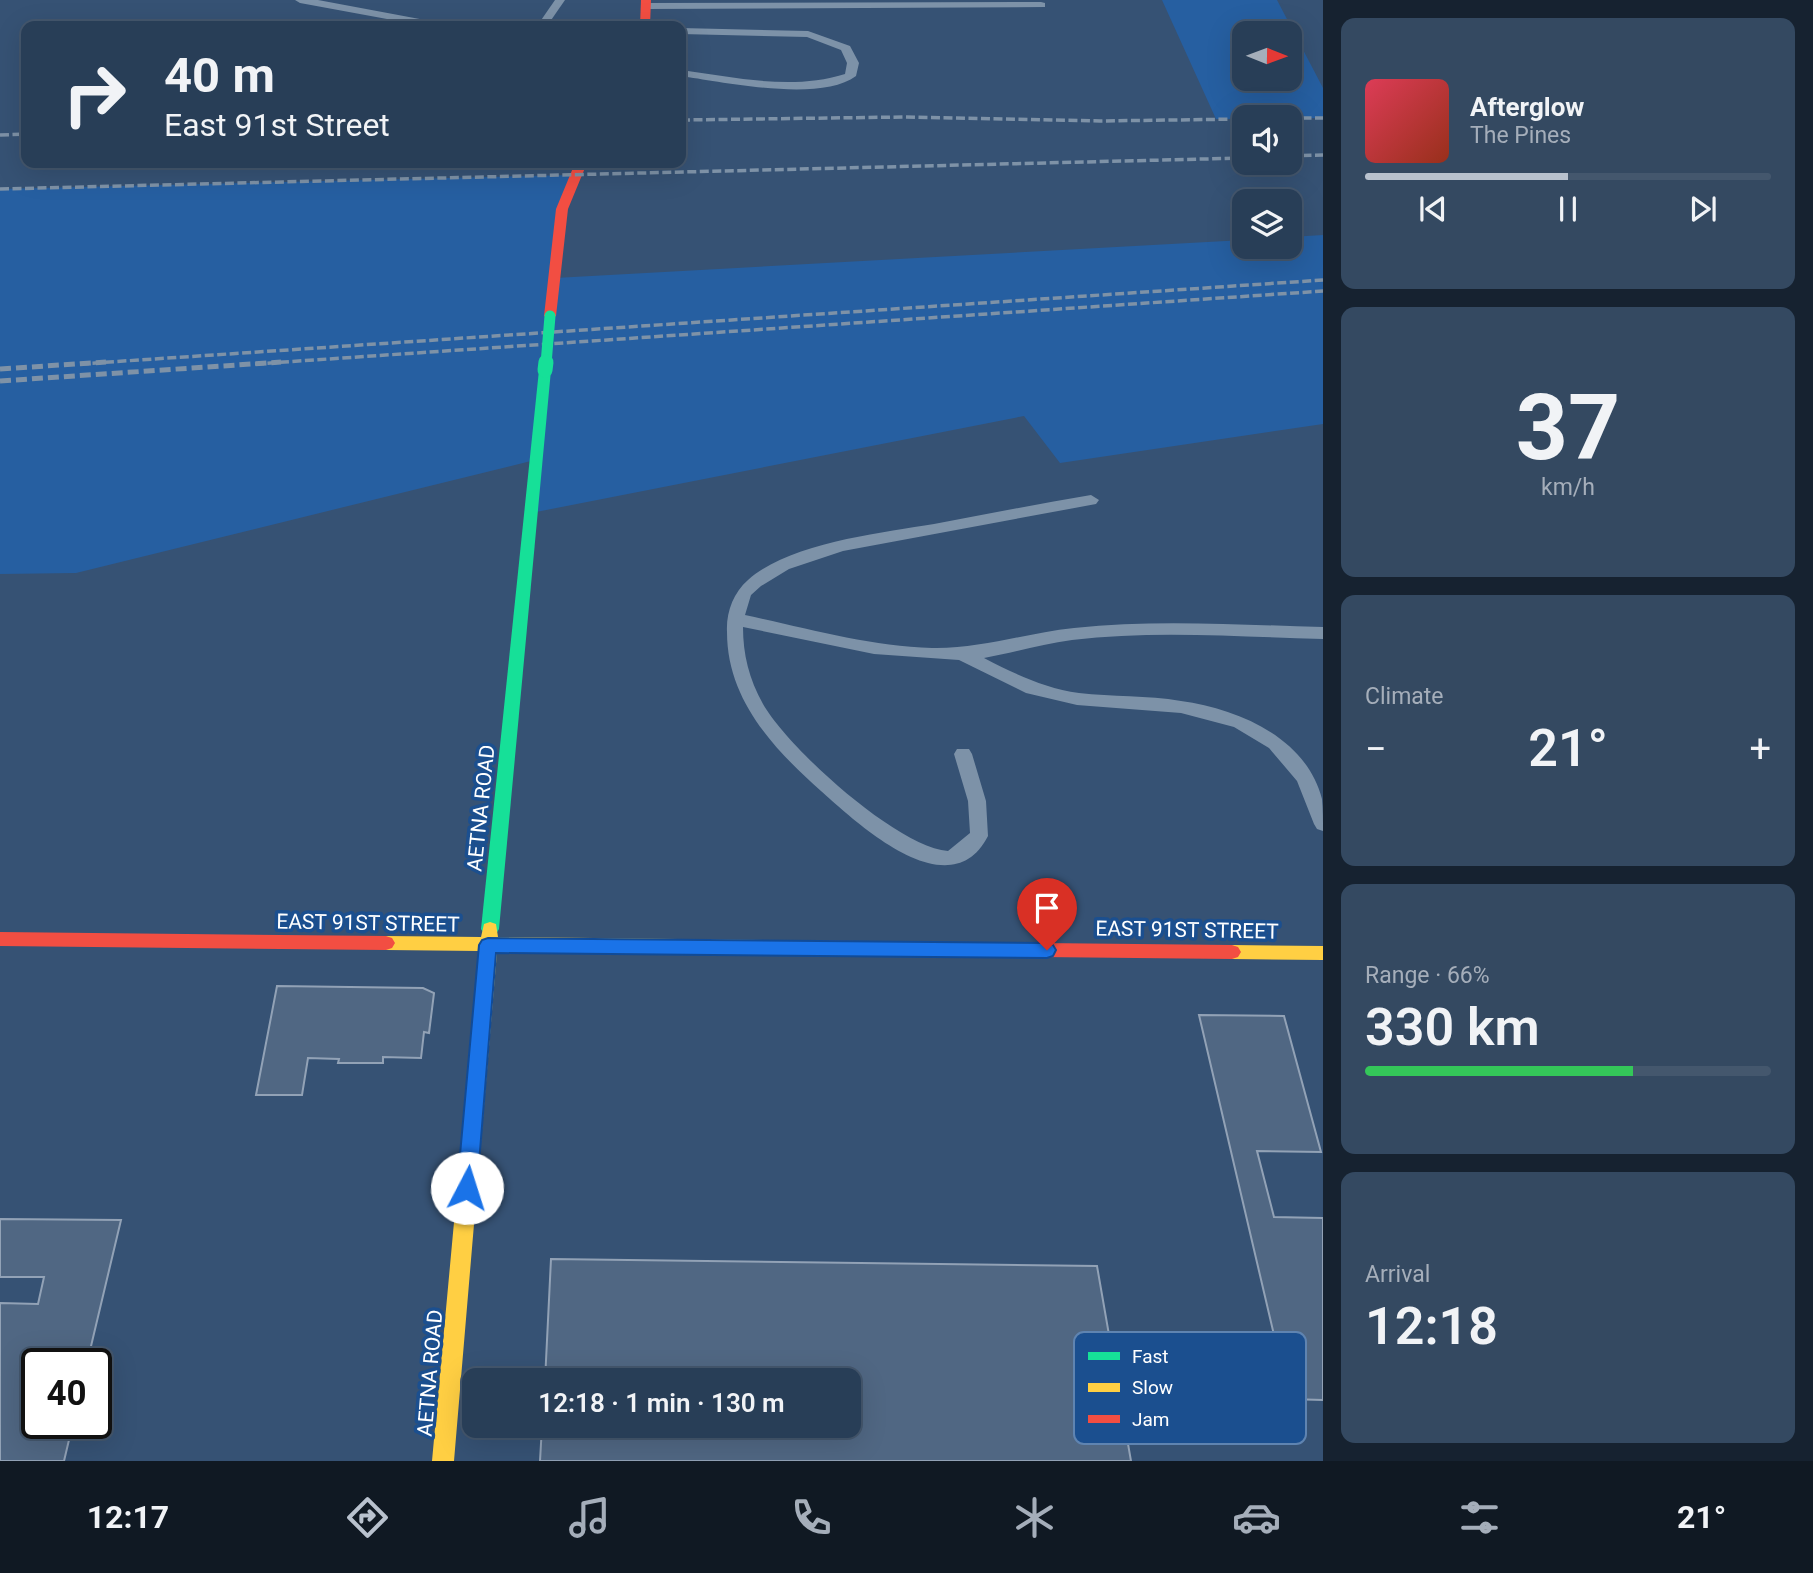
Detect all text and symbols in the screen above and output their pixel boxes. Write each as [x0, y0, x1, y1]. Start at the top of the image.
north arrow [1232, 21, 1302, 91]
map controls [1232, 21, 1302, 259]
text: 40 m [164, 47, 275, 104]
icon: right [49, 49, 140, 140]
text: Afterglow [1470, 92, 1584, 122]
button: sound [1232, 105, 1302, 175]
text: East 91st Street [164, 106, 390, 144]
text: The Pines [1470, 122, 1571, 149]
button: layers [1232, 189, 1302, 259]
icon: previous [1414, 190, 1452, 228]
icon: pause [1549, 190, 1587, 228]
icon: next [1684, 190, 1722, 228]
text: 37 [1516, 375, 1620, 481]
text: km/h [1541, 474, 1595, 501]
text: Climate [1365, 683, 1444, 710]
text: 21° [1528, 718, 1608, 779]
text: − [1365, 727, 1387, 771]
text: + [1749, 727, 1771, 771]
street label: AETNA ROAD [462, 744, 500, 872]
pin [1017, 878, 1077, 950]
icon: arrive [1028, 889, 1066, 927]
street label: EAST 91ST STREET [276, 909, 460, 937]
street label: EAST 91ST STREET [1095, 916, 1279, 944]
text: Range · 66% [1365, 962, 1490, 989]
text: 330 km [1365, 997, 1540, 1058]
position arrow [430, 1151, 504, 1225]
text: Arrival [1365, 1261, 1430, 1288]
text: 12:18 [1365, 1296, 1498, 1357]
street label: AETNA ROAD [413, 1309, 447, 1437]
legend [1074, 1332, 1306, 1444]
text: Fast [1132, 1345, 1169, 1368]
speed limit sign: 40 [21, 1348, 112, 1439]
text: Slow [1132, 1376, 1173, 1399]
text: 12:18 · 1 min · 130 m [538, 1388, 785, 1418]
text: Jam [1132, 1408, 1169, 1431]
icon: directions [343, 1493, 392, 1542]
icon: music [565, 1493, 614, 1542]
icon: phone [787, 1493, 836, 1542]
icon: climate [1010, 1493, 1059, 1542]
icon: car [1232, 1493, 1281, 1542]
icon: filters [1455, 1493, 1504, 1542]
text: 12:17 [87, 1498, 169, 1536]
text: 21° [1677, 1498, 1726, 1536]

